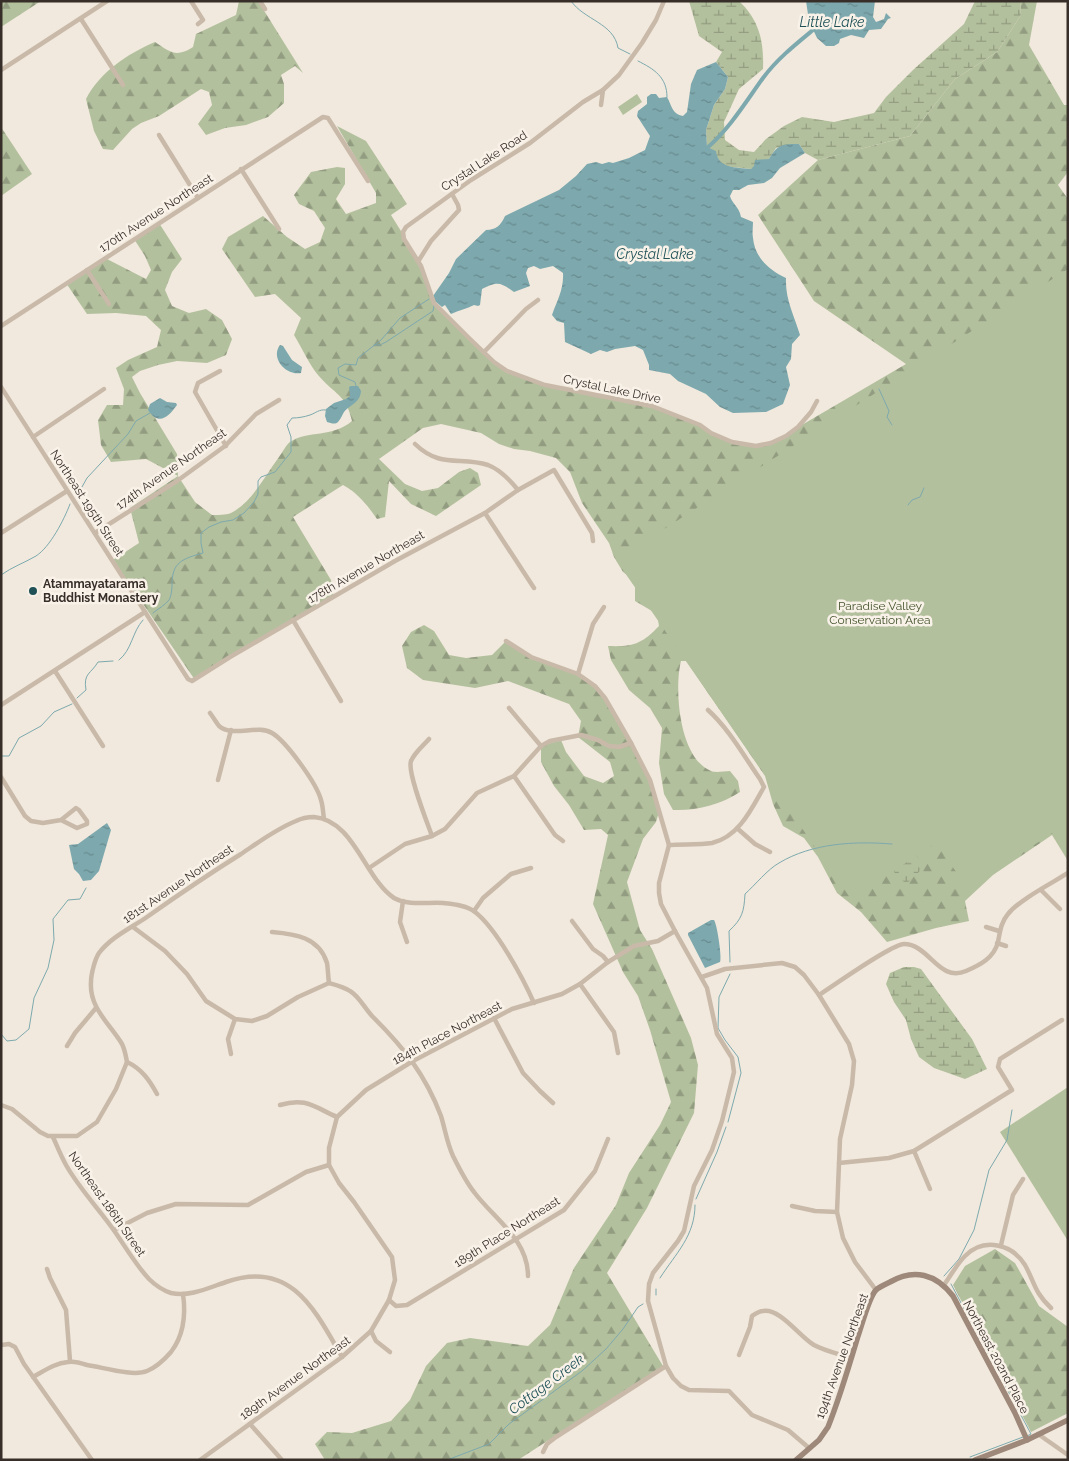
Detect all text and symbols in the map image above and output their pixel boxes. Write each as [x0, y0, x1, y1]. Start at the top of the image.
water label: Little Lake [799, 14, 865, 30]
street label: Crystal Lake Road [438, 128, 530, 194]
street label: 170th Avenue Northeast [97, 171, 215, 255]
water label: Crystal Lake [616, 246, 694, 262]
street label: Crystal Lake Drive [562, 372, 662, 406]
street label: 174th Avenue Northeast [113, 426, 229, 512]
street label: Northeast 195th Street [47, 447, 127, 559]
street label: 178th Avenue Northeast [305, 528, 427, 606]
place label: Atammayatarama Buddhist Monastery [43, 577, 159, 605]
marker: Atammayatarama Buddhist Monastery [27, 585, 39, 597]
park label: Paradise Valley Conservation Area [829, 599, 931, 627]
street label: 181st Avenue Northeast [120, 842, 236, 926]
street label: 184th Place Northeast [390, 998, 504, 1068]
street label: Northeast 186th Street [65, 1149, 149, 1259]
street label: 189th Place Northeast [451, 1194, 563, 1270]
street label: 194th Avenue Northeast [813, 1291, 871, 1421]
street label: Northeast 202nd Place [960, 1298, 1032, 1416]
street label: 189th Avenue Northeast [237, 1333, 353, 1423]
water label: Cottage Creek [505, 1350, 587, 1417]

